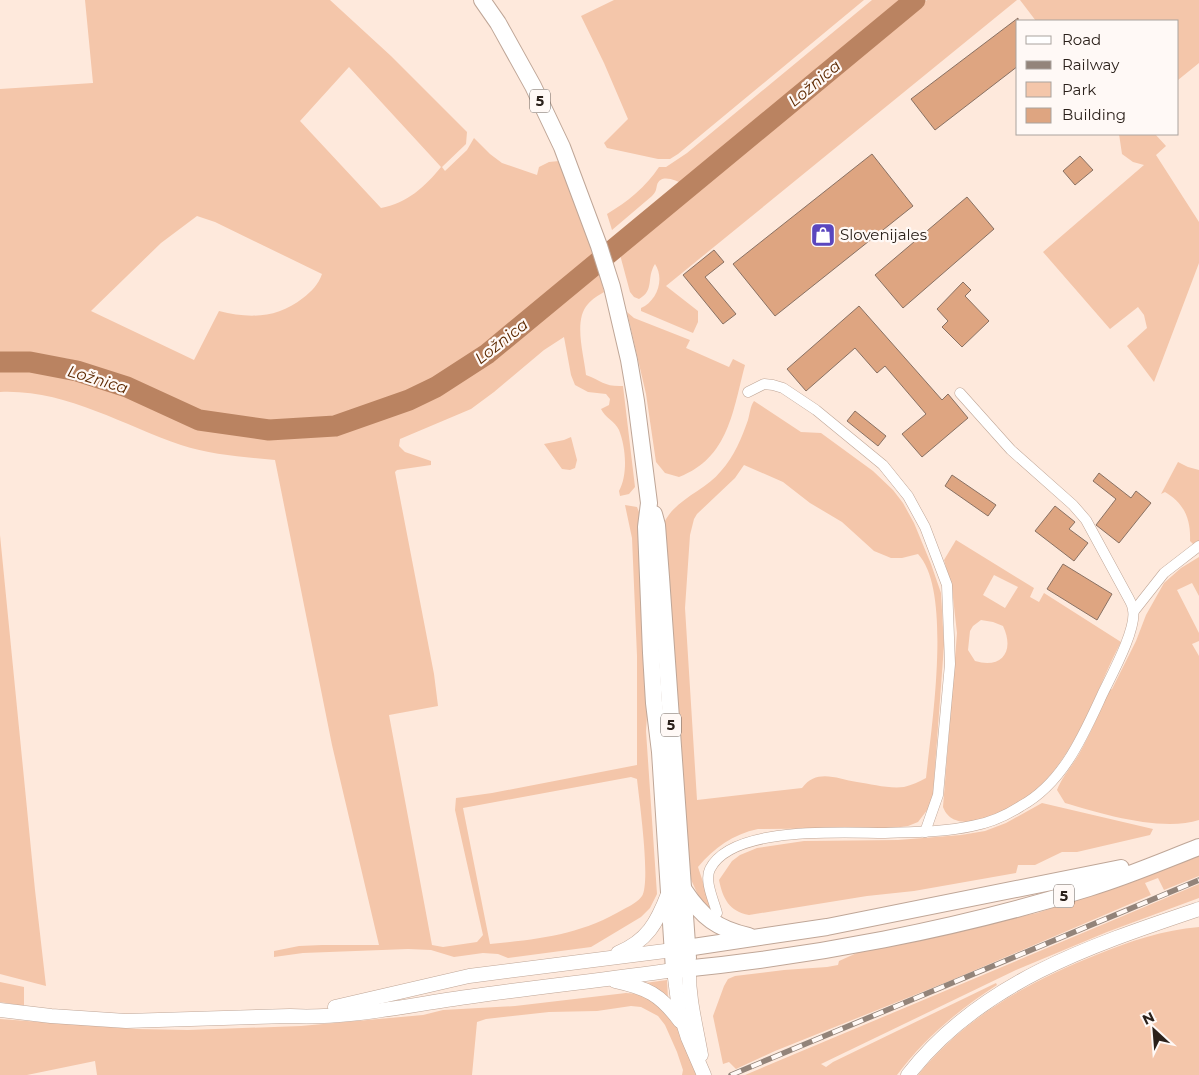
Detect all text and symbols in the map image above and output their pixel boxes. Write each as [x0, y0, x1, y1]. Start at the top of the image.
legend [1016, 20, 1179, 135]
text: Road [1062, 30, 1101, 49]
text: Railway [1062, 55, 1120, 74]
water label: Ložnica [784, 56, 844, 111]
text: Park [1062, 80, 1096, 99]
road number: 5 [530, 90, 550, 112]
text: Building [1062, 105, 1126, 124]
shop icon: Slovenijales [810, 222, 836, 248]
place label: Slovenijales [840, 225, 927, 244]
water label: Ložnica [471, 315, 532, 368]
water label: Ložnica [65, 361, 131, 398]
road number: 5 [661, 714, 681, 736]
road number: 5 [1054, 884, 1074, 908]
north arrow [1129, 1005, 1179, 1055]
text: N [1139, 1008, 1157, 1029]

